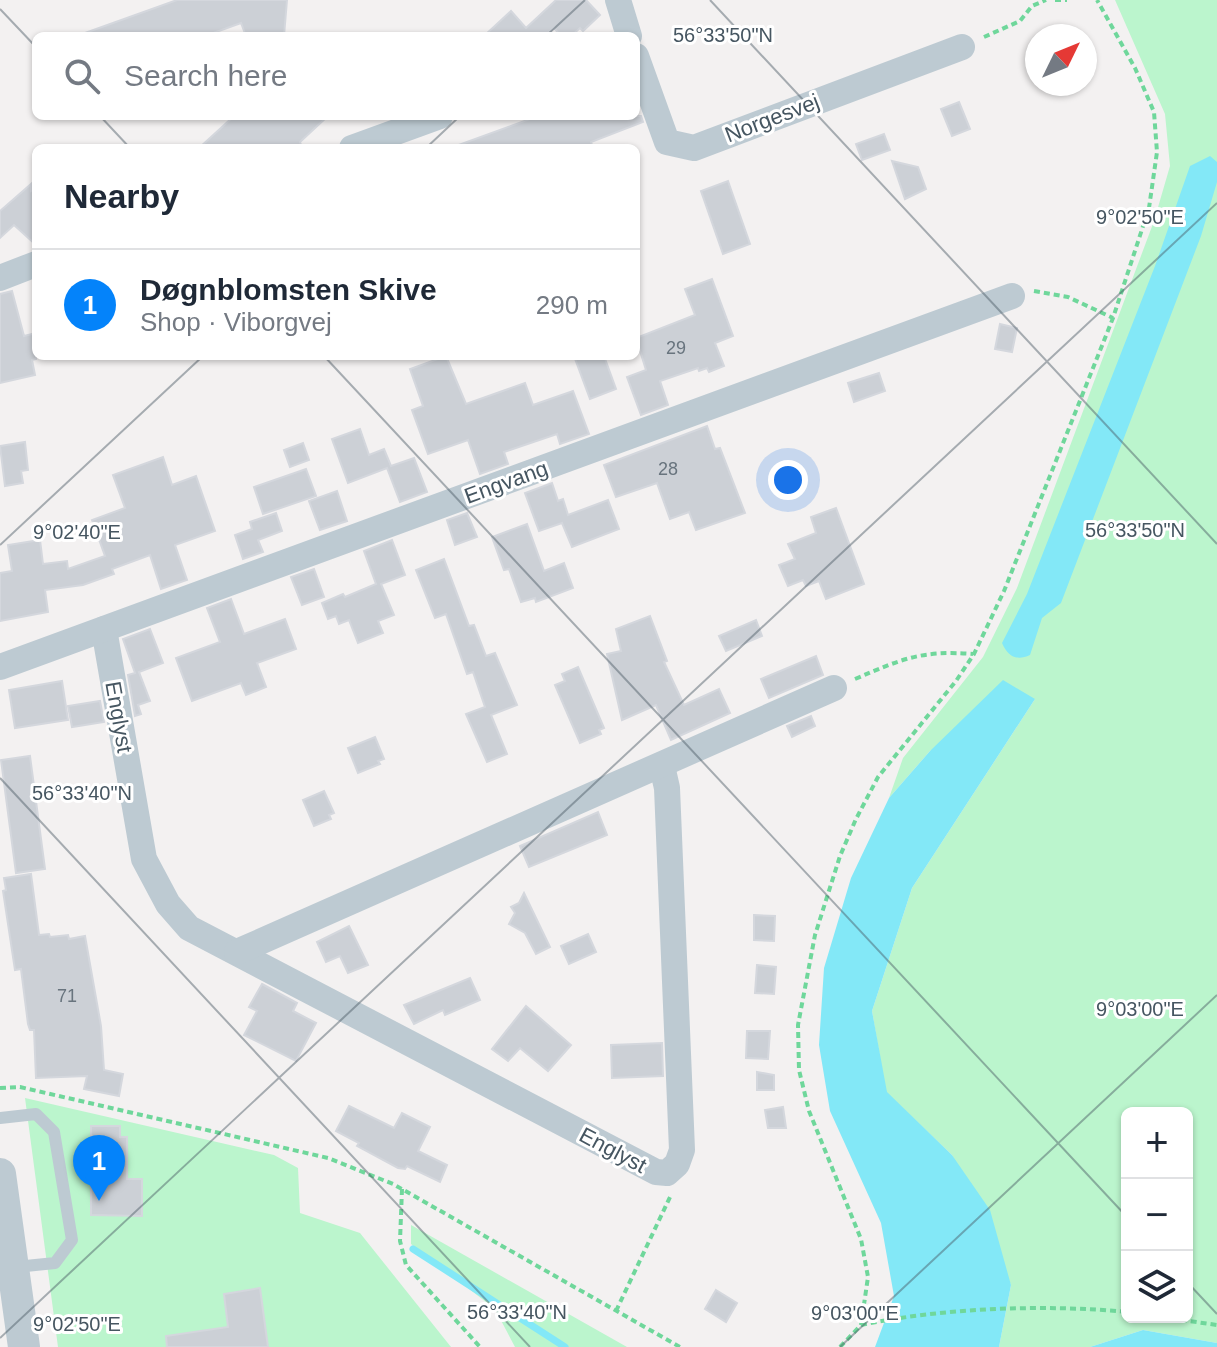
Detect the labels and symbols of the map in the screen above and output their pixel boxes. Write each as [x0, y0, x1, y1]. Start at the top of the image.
text: 56°33'50"N [673, 24, 773, 46]
north arrow [1025, 24, 1097, 96]
street label: Norgesvej [721, 89, 823, 147]
text: 9°02'50"E [1096, 206, 1184, 228]
house number: 29 [666, 338, 686, 358]
street label: Engvang [461, 455, 551, 509]
house number: 28 [658, 459, 678, 479]
your location [768, 460, 808, 500]
text: 56°33'50"N [1085, 519, 1185, 541]
text: 9°02'40"E [33, 521, 121, 543]
street label: Englyst [100, 679, 138, 755]
text: 56°33'40"N [32, 782, 132, 804]
house number: 71 [57, 986, 77, 1006]
text: 9°03'00"E [1096, 998, 1184, 1020]
street label: Englyst [575, 1122, 651, 1178]
pin: 1 [73, 1135, 125, 1201]
text: 56°33'40"N [467, 1301, 567, 1323]
text: 9°03'00"E [811, 1302, 899, 1324]
text: 9°02'50"E [33, 1313, 121, 1335]

